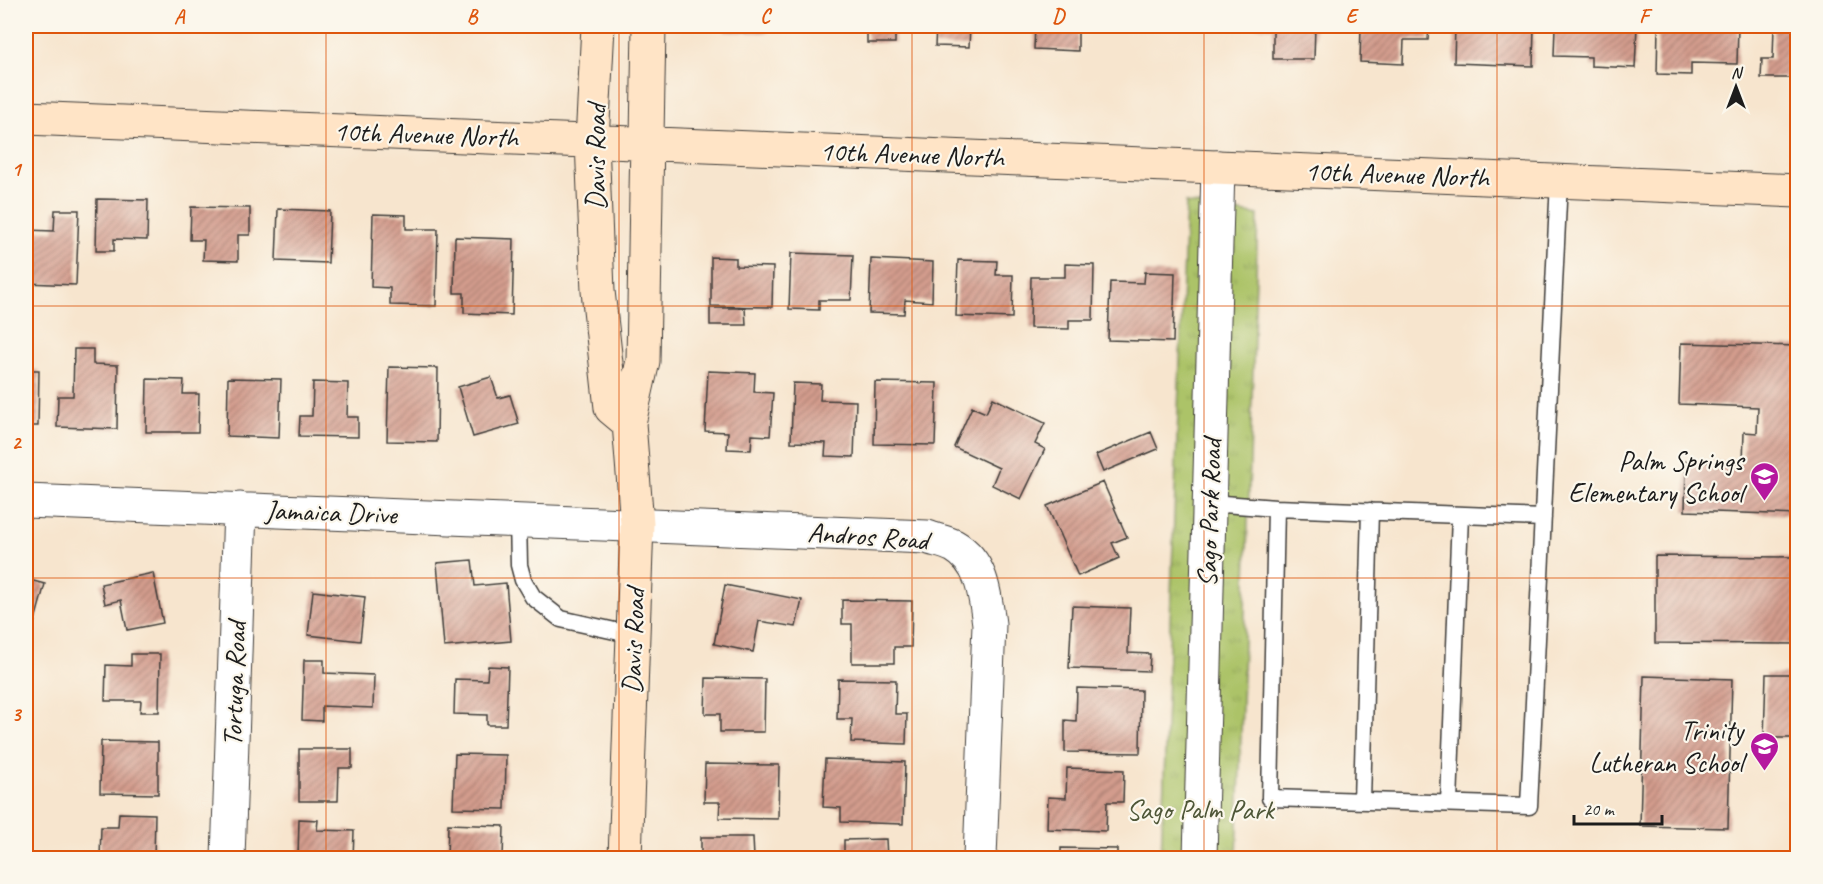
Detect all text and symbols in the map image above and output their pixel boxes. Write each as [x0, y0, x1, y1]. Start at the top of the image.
text: A [174, 4, 186, 29]
text: B [467, 4, 479, 29]
text: C [760, 4, 772, 29]
text: D [1052, 4, 1066, 29]
text: E [1346, 4, 1360, 29]
text: F [1639, 4, 1653, 29]
north arrow [1706, 57, 1766, 117]
text: N [1731, 63, 1744, 83]
street label: Davis Road [578, 100, 613, 210]
street label: 10th Avenue North [333, 113, 521, 155]
street label: 10th Avenue North [819, 133, 1007, 175]
street label: 10th Avenue North [1304, 153, 1492, 195]
text: 1 [12, 157, 23, 182]
text: 2 [12, 430, 23, 455]
street label: Sago Park Road [1189, 434, 1229, 588]
place label: Palm Springs Elementary School [1568, 443, 1748, 510]
school or university icon: Palm Springs Elementary School [1748, 460, 1780, 502]
street label: Jamaica Drive [263, 492, 399, 532]
street label: Andros Road [807, 514, 933, 558]
street label: Davis Road [614, 584, 652, 694]
street label: Tortuga Road [214, 617, 254, 747]
text: 3 [12, 702, 23, 727]
place label: Trinity Lutheran School [1589, 713, 1748, 780]
school or university icon: Trinity Lutheran School [1748, 730, 1780, 772]
scale bar [1574, 788, 1662, 826]
park label: Sago Palm Park [1126, 792, 1276, 827]
text: 20 m [1583, 798, 1616, 820]

